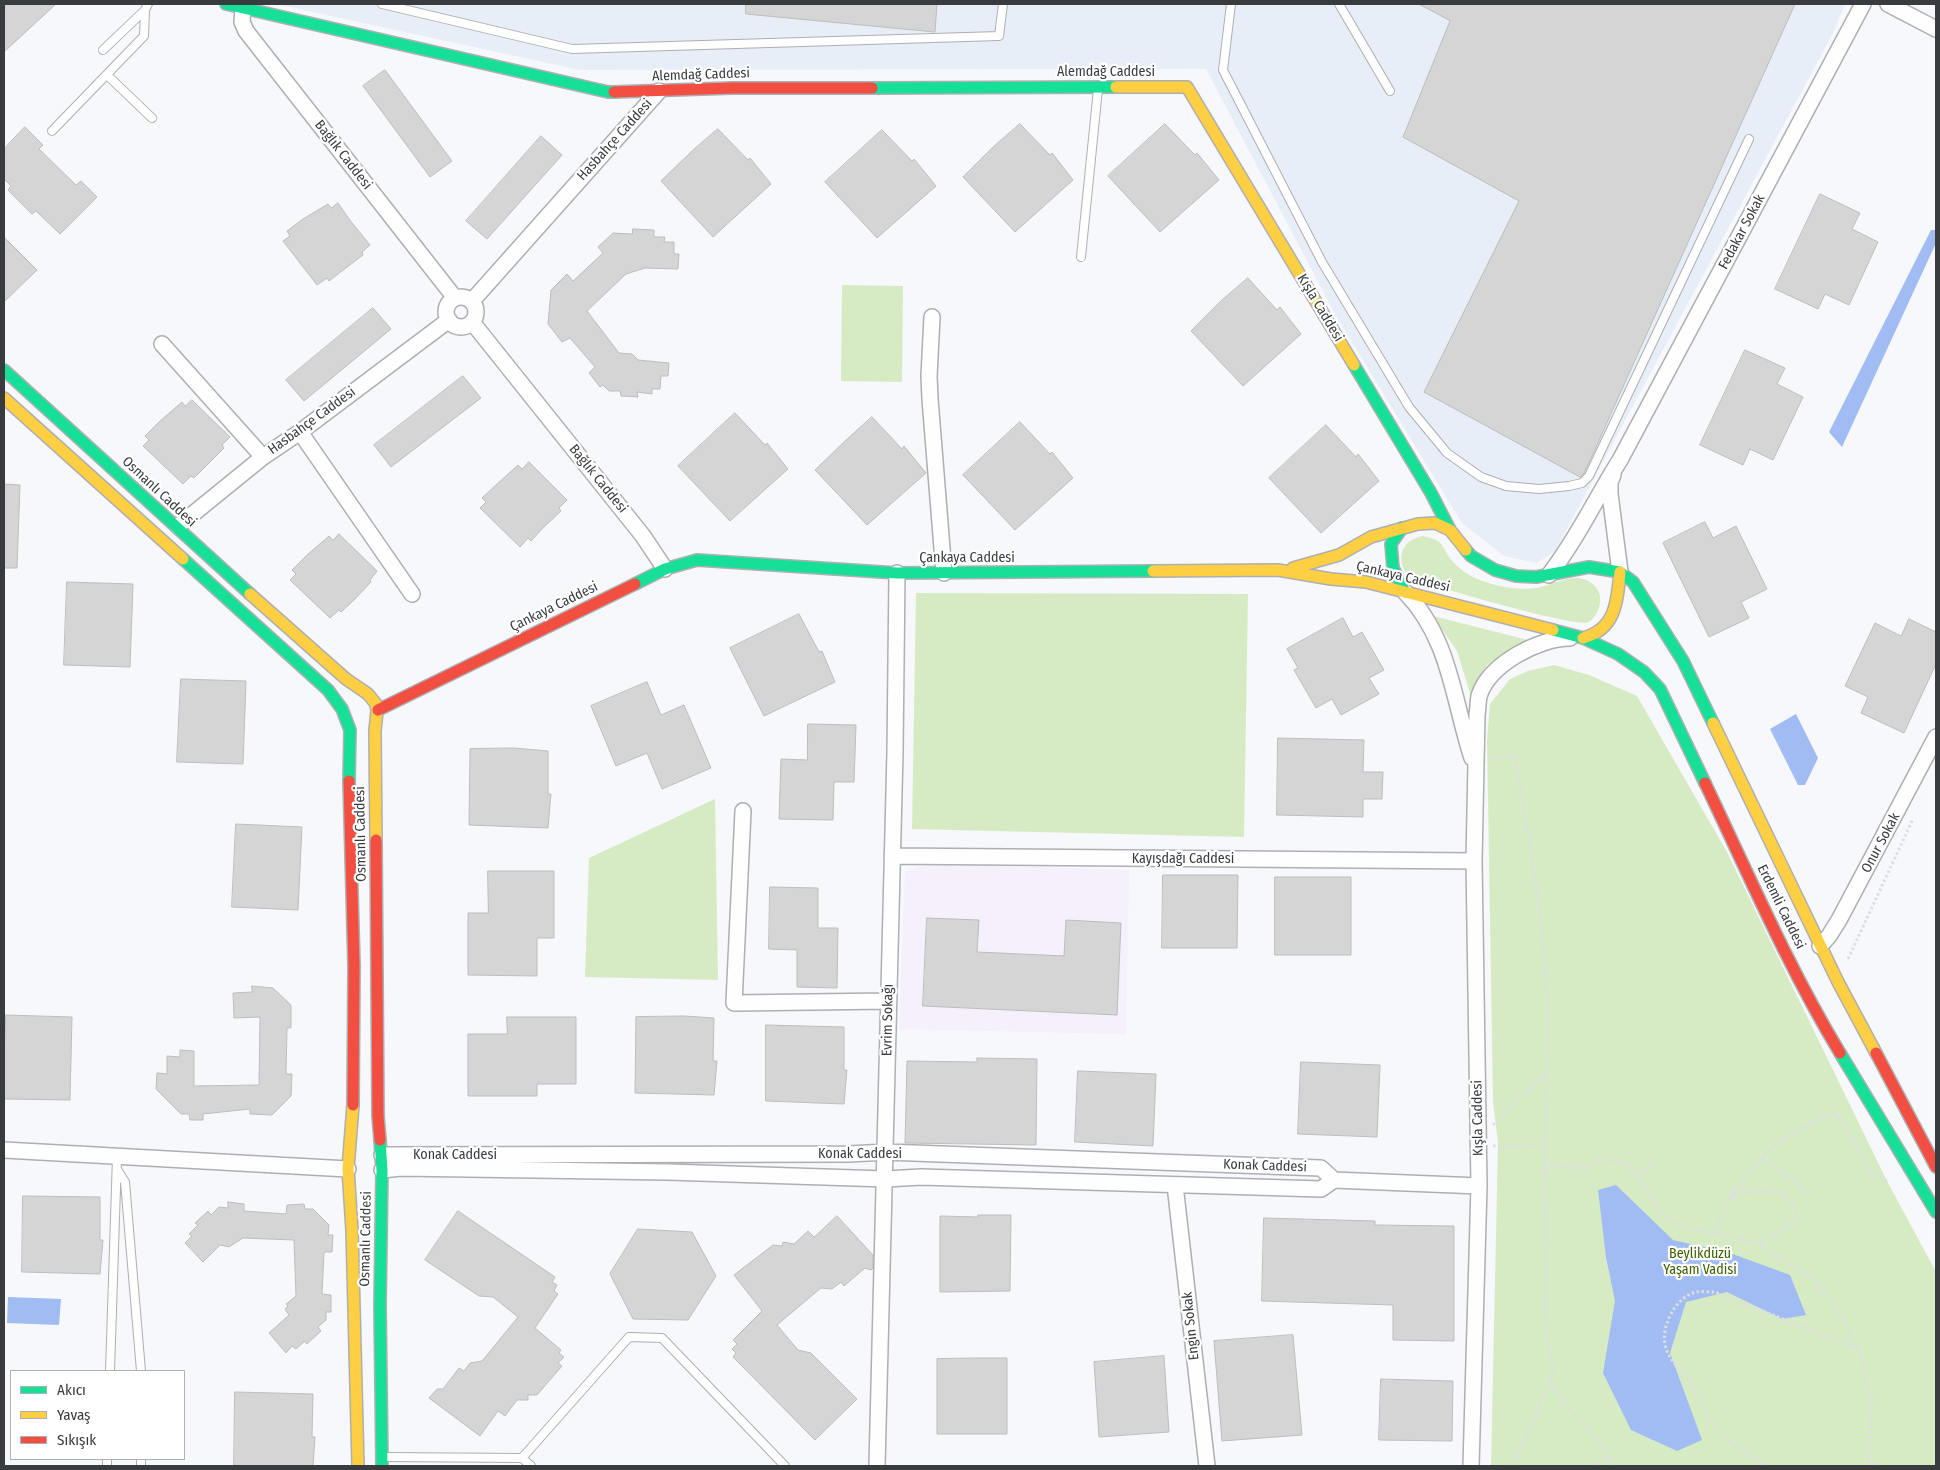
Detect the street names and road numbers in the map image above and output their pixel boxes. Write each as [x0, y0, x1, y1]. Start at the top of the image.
street label: Alemdağ Caddesi [1057, 64, 1155, 80]
street label: Alemdağ Caddesi [652, 65, 750, 85]
street label: Hasbahçe Caddesi [574, 96, 656, 184]
street label: Bağlık Caddesi [311, 117, 375, 193]
street label: Fedakar Sokak [1715, 192, 1769, 272]
street label: Kışla Caddesi [1293, 271, 1347, 345]
street label: Hasbahçe Caddesi [265, 384, 359, 458]
street label: Bağlık Caddesi [565, 441, 631, 517]
street label: Osmanlı Caddesi [118, 453, 200, 531]
street label: Çankaya Caddesi [919, 550, 1015, 566]
street label: Çankaya Caddesi [1355, 558, 1451, 596]
street label: Çankaya Caddesi [507, 578, 601, 636]
street label: Osmanlı Caddesi [352, 786, 370, 882]
street label: Onur Sokak [1858, 810, 1904, 876]
street label: Kayışdağı Caddesi [1132, 851, 1234, 867]
street label: Erdemli Caddesi [1753, 862, 1809, 952]
street label: Evrim Sokağı [879, 984, 897, 1056]
street label: Kışla Caddesi [1469, 1080, 1487, 1156]
street label: Konak Caddesi [818, 1146, 902, 1162]
street label: Konak Caddesi [413, 1147, 497, 1163]
street label: Konak Caddesi [1223, 1156, 1307, 1176]
street label: Osmanlı Caddesi [357, 1191, 375, 1287]
street label: Engin Sokak [1179, 1291, 1203, 1361]

